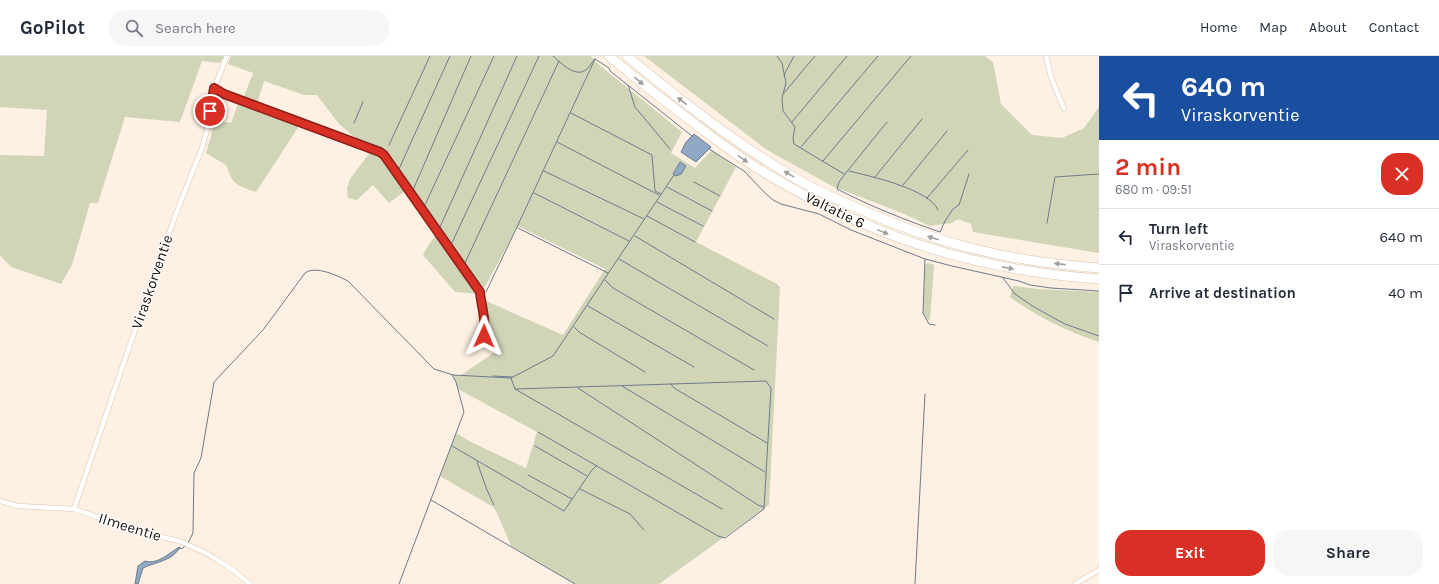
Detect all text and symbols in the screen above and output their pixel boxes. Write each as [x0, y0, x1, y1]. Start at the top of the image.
search box [109, 10, 389, 46]
text: GoPilot [20, 17, 85, 39]
icon: search [123, 17, 145, 39]
text: Search here [155, 19, 236, 37]
text: Home [1200, 19, 1237, 36]
text: Map [1259, 19, 1287, 36]
text: About [1309, 19, 1347, 36]
text: Contact [1369, 19, 1419, 36]
text: 640 m [1181, 70, 1266, 103]
icon: left [1115, 72, 1167, 124]
one-way arrow [634, 77, 645, 85]
pin [193, 94, 227, 128]
one-way arrow [676, 96, 687, 105]
icon: arrive [199, 100, 221, 122]
text: Viraskorventie [1181, 104, 1299, 126]
text: 2 min [1115, 153, 1181, 181]
button: close [1381, 153, 1423, 195]
one-way arrow [738, 155, 749, 163]
one-way arrow [784, 170, 794, 178]
text: 680 m · 09:51 [1115, 182, 1192, 197]
street label: Valtatie 6 [802, 188, 868, 232]
text: Turn left [1149, 220, 1208, 238]
icon: left [1115, 226, 1137, 248]
text: 640 m [1380, 228, 1423, 246]
one-way arrow [878, 230, 890, 236]
street label: Viraskorventie [127, 232, 177, 332]
one-way arrow [927, 235, 939, 241]
text: Viraskorventie [1149, 238, 1235, 253]
one-way arrow [1054, 261, 1066, 268]
one-way arrow [1002, 265, 1014, 271]
icon: arrive [1115, 282, 1137, 304]
text: Arrive at destination [1149, 284, 1296, 302]
text: 40 m [1388, 284, 1423, 302]
position arrow [463, 315, 505, 357]
street label: Ilmeentie [96, 509, 164, 545]
button: Exit [1115, 530, 1265, 576]
button: Share [1273, 530, 1423, 576]

